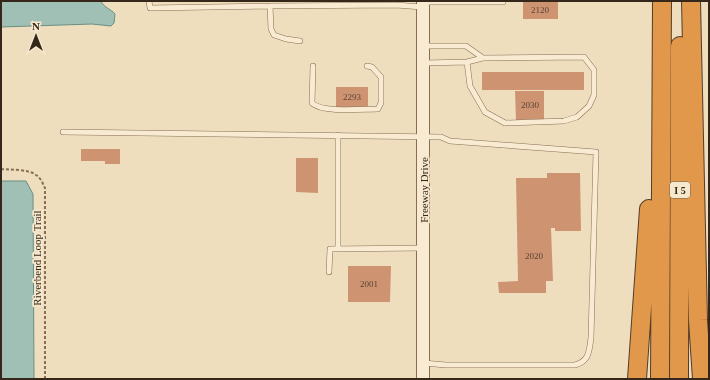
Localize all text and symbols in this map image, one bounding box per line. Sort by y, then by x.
house number: 2120 [531,5,550,15]
north arrow [16,16,56,56]
text: N [32,20,40,32]
house number: 2293 [343,92,362,102]
house number: 2030 [521,100,540,110]
street label: Freeway Drive [418,157,430,223]
road number: I 5 [670,182,690,198]
street label: Riverbend Loop Trail [31,210,43,306]
house number: 2020 [525,251,544,261]
house number: 2001 [360,279,378,289]

